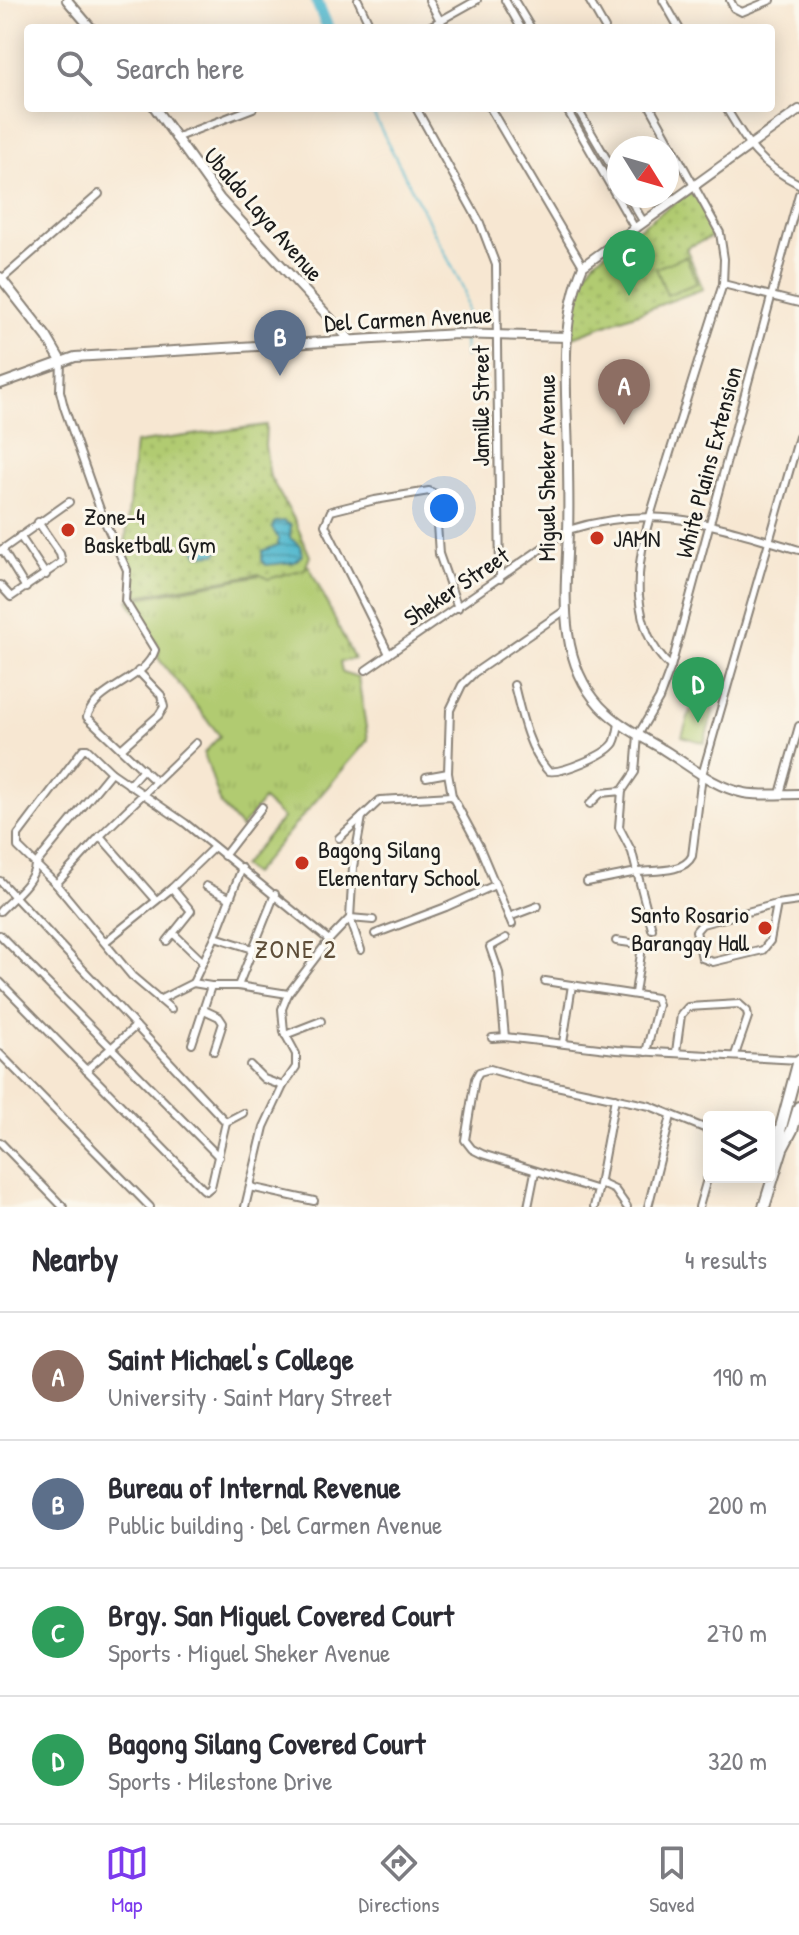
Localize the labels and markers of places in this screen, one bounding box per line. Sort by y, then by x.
pin: C [603,230,655,296]
pin: B [254,310,306,376]
pin: A [598,359,650,425]
place label: Zone-4 Basketball Gym [84,500,216,560]
marker: Zone-4 Basketball Gym [59,521,77,539]
place label: JAMN [613,522,661,554]
marker: JAMN [588,529,606,547]
pin: D [672,657,724,723]
place label: Bagong Silang Elementary School [318,833,481,893]
marker: Bagong Silang Elementary School [293,854,311,872]
place label: Santo Rosario Barangay Hall [631,898,750,958]
marker: Santo Rosario Barangay Hall [756,919,774,937]

